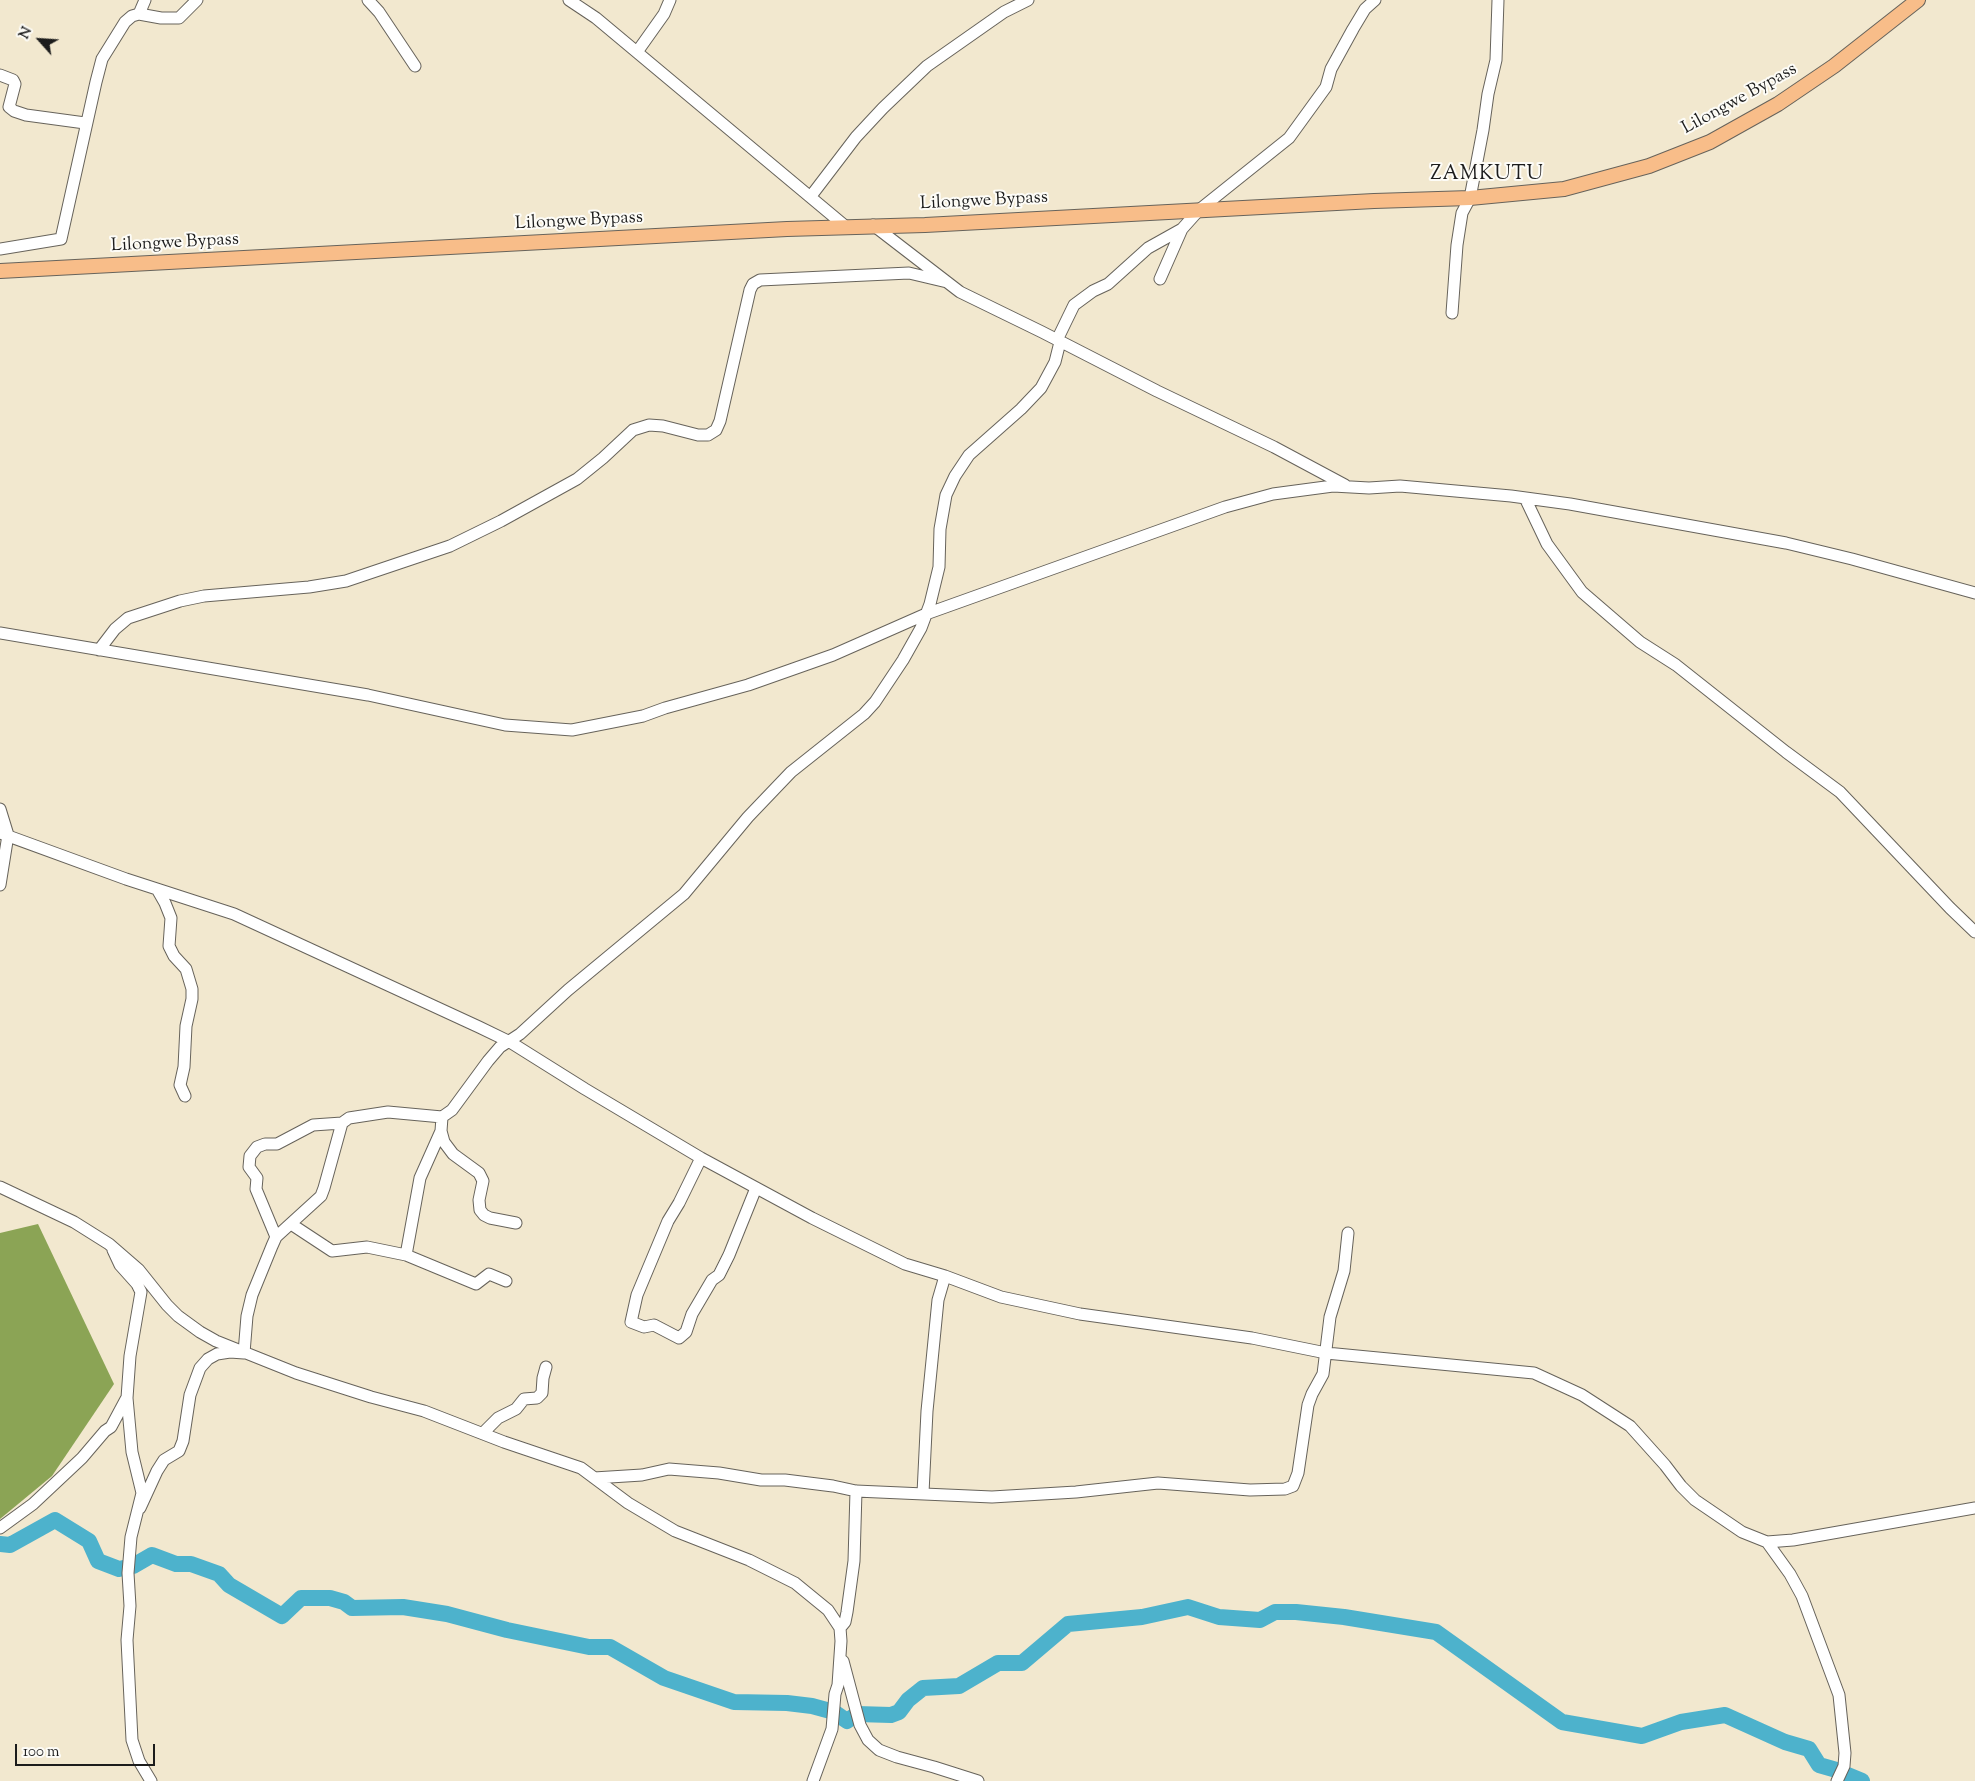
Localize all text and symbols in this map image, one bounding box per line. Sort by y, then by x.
north arrow [15,15,65,65]
text: N [15,24,38,43]
street label: Lilongwe Bypass [1679,60,1801,140]
district label: ZAMKUTU [1429,164,1545,188]
street label: Lilongwe Bypass [920,188,1048,216]
street label: Lilongwe Bypass [515,208,643,236]
street label: Lilongwe Bypass [111,230,239,258]
scale bar [18,1734,158,1766]
text: 100 m [23,1742,59,1763]

